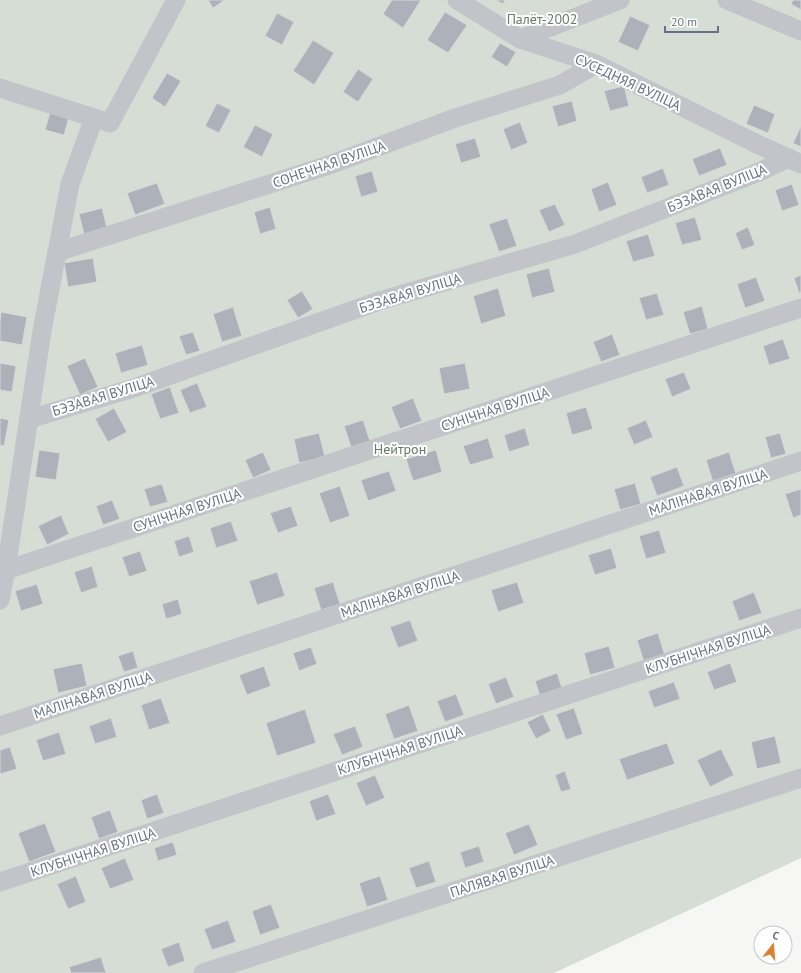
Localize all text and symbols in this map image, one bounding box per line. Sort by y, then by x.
scale bar [665,8,718,34]
park label: Палёт-2002 [507,10,577,28]
text: 20 m [671,14,697,29]
street label: СУСЕДНЯЯ ВУЛІЦА [572,50,685,115]
street label: СОНЕЧНАЯ ВУЛІЦА [270,136,388,192]
street label: БЭЗАВАЯ ВУЛІЦА [665,160,770,216]
street label: БЭЗАВАЯ ВУЛІЦА [357,269,464,317]
street label: БЭЗАВАЯ ВУЛІЦА [50,372,157,420]
street label: СУНІЧНАЯ ВУЛІЦА [439,383,552,435]
park label: Нейтрон [374,440,426,458]
street label: МАЛІНАВАЯ ВУЛІЦА [646,464,770,520]
street label: СУНІЧНАЯ ВУЛІЦА [131,484,244,536]
street label: МАЛІНАВАЯ ВУЛІЦА [338,566,462,622]
street label: КЛУБНІЧНАЯ ВУЛІЦА [643,620,774,678]
street label: МАЛІНАВАЯ ВУЛІЦА [31,667,155,723]
street label: КЛУБНІЧНАЯ ВУЛІЦА [335,721,466,779]
street label: КЛУБНІЧНАЯ ВУЛІЦА [28,823,159,881]
street label: ПАЛЯВАЯ ВУЛІЦА [448,850,557,901]
north arrow [753,925,793,965]
text: С [771,928,781,943]

